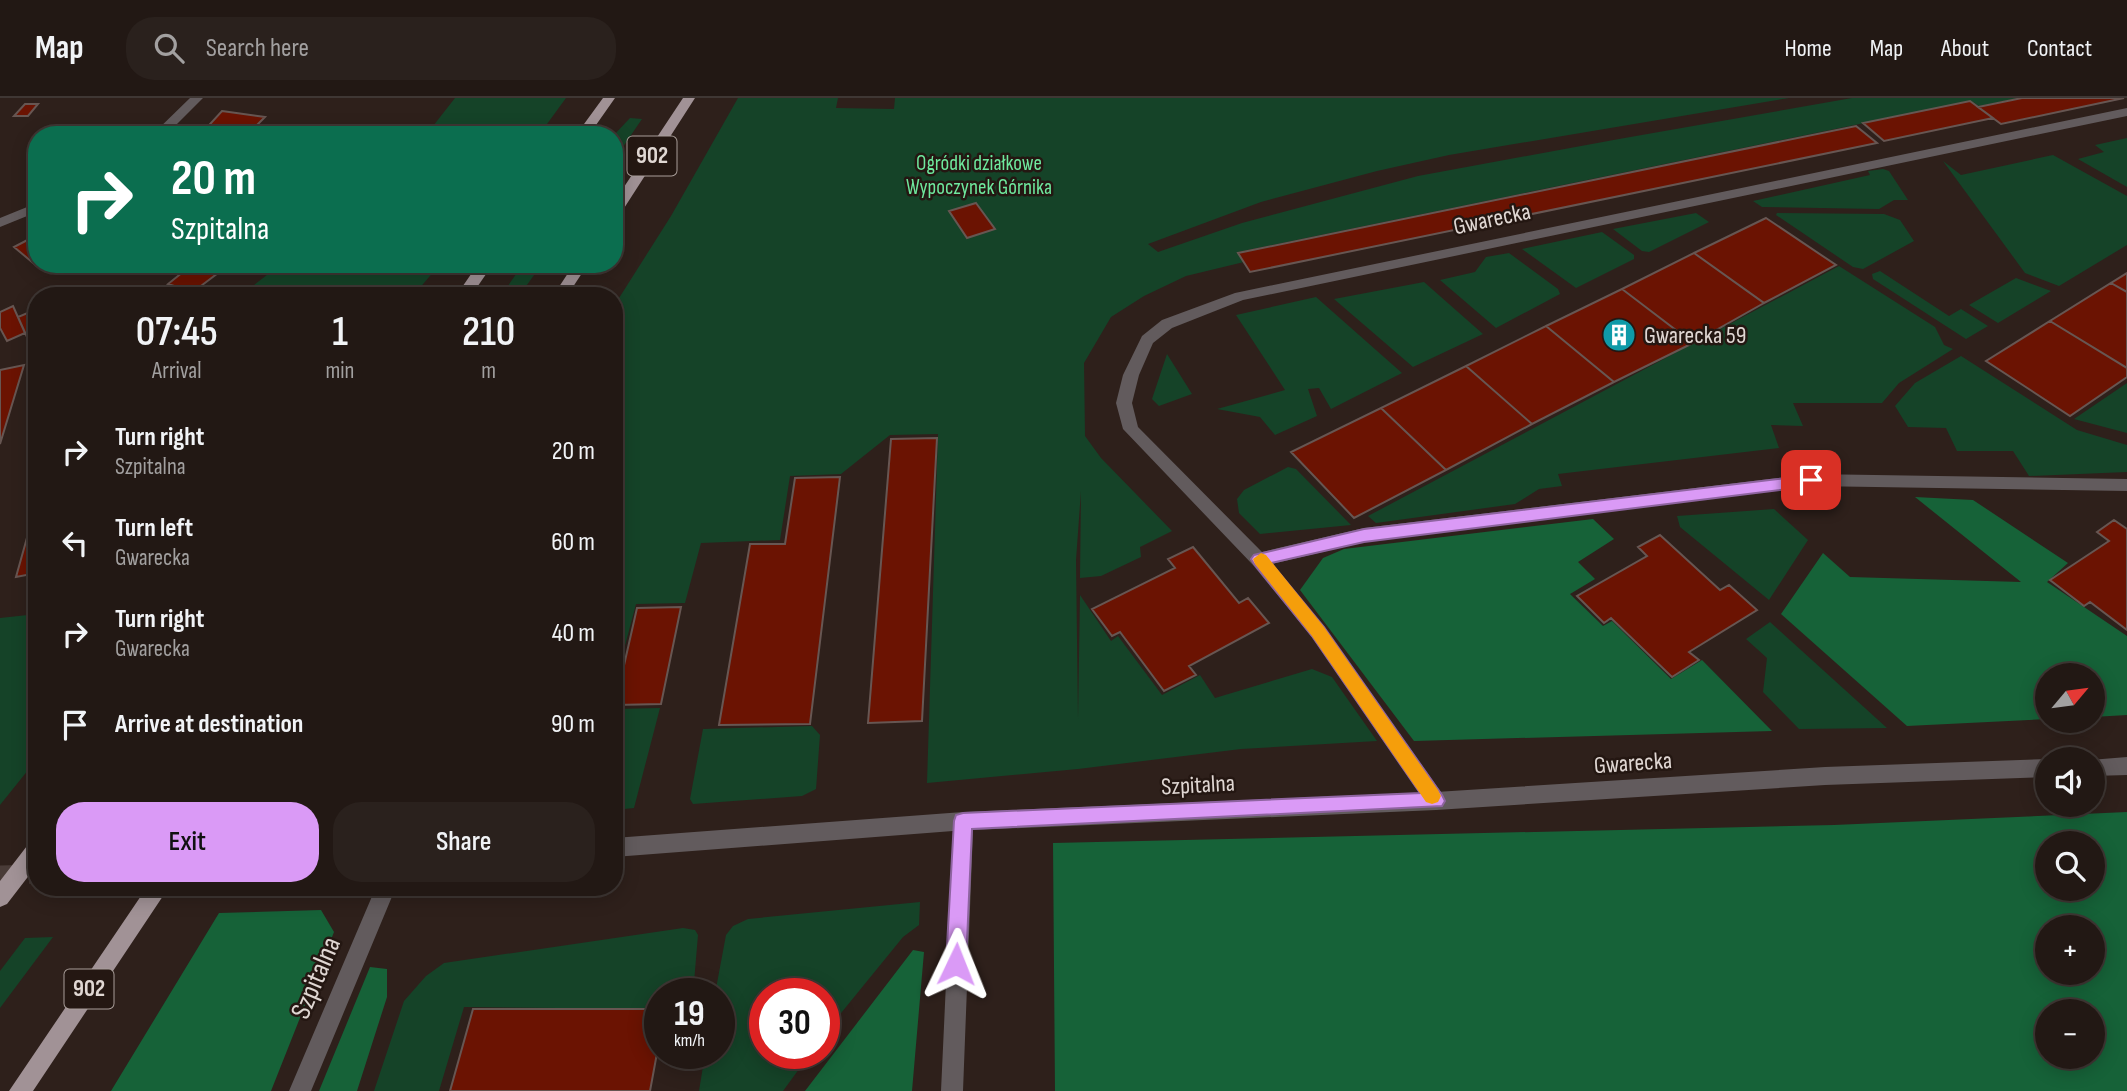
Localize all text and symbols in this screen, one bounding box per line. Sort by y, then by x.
search box [126,17,616,80]
text: Map [35,28,84,68]
icon: search [150,29,188,67]
text: Search here [206,33,309,64]
text: Home [1784,34,1832,63]
text: Map [1870,34,1903,63]
text: About [1941,34,1989,63]
text: Contact [2027,34,2092,63]
road number: 902 [628,137,676,176]
text: 20 m [171,150,256,209]
park label: Ogródki działkowe Wypoczynek Górnika [906,151,1052,200]
icon: right [56,154,147,245]
street label: Gwarecka [1451,197,1533,241]
text: Szpitalna [171,210,269,249]
text: 07:45 [136,307,218,358]
text: 1 [332,307,348,358]
text: 210 [462,307,515,358]
building icon: Gwarecka 59 [1600,316,1638,354]
place label: Gwarecka 59 [1644,321,1746,350]
text: Arrival [152,357,202,385]
text: min [326,357,354,385]
text: m [481,357,496,385]
text: Turn right [115,422,204,453]
icon: right [56,433,94,471]
text: 20 m [552,436,595,467]
pin [1781,450,1841,510]
text: Szpitalna [115,453,186,481]
icon: arrive [1792,461,1830,499]
text: Turn left [115,513,193,544]
icon: left [56,524,94,562]
text: 60 m [551,527,595,558]
text: Gwarecka [115,544,190,572]
text: Turn right [115,604,204,635]
icon: right [56,615,94,653]
text: 40 m [552,618,595,649]
text: Gwarecka [115,635,190,663]
north arrow [2035,663,2105,733]
map controls [2035,663,2105,1069]
icon: arrive [56,706,94,744]
text: Arrive at destination [115,709,303,740]
text: 90 m [551,709,595,740]
street label: Gwarecka [1593,746,1673,780]
button: sound [2035,747,2105,817]
street label: Szpitalna [1160,769,1236,801]
button: Exit [56,802,319,882]
button: Share [333,802,595,882]
button: search [2035,831,2105,901]
button: + [2035,915,2105,985]
position arrow [919,927,993,1001]
street label: Szpitalna [284,932,348,1024]
road number: 902 [64,970,114,1009]
speed limit sign: 30 [749,978,840,1069]
text: 19 [674,993,705,1036]
button: − [2035,999,2105,1069]
text: km/h [674,1030,705,1051]

